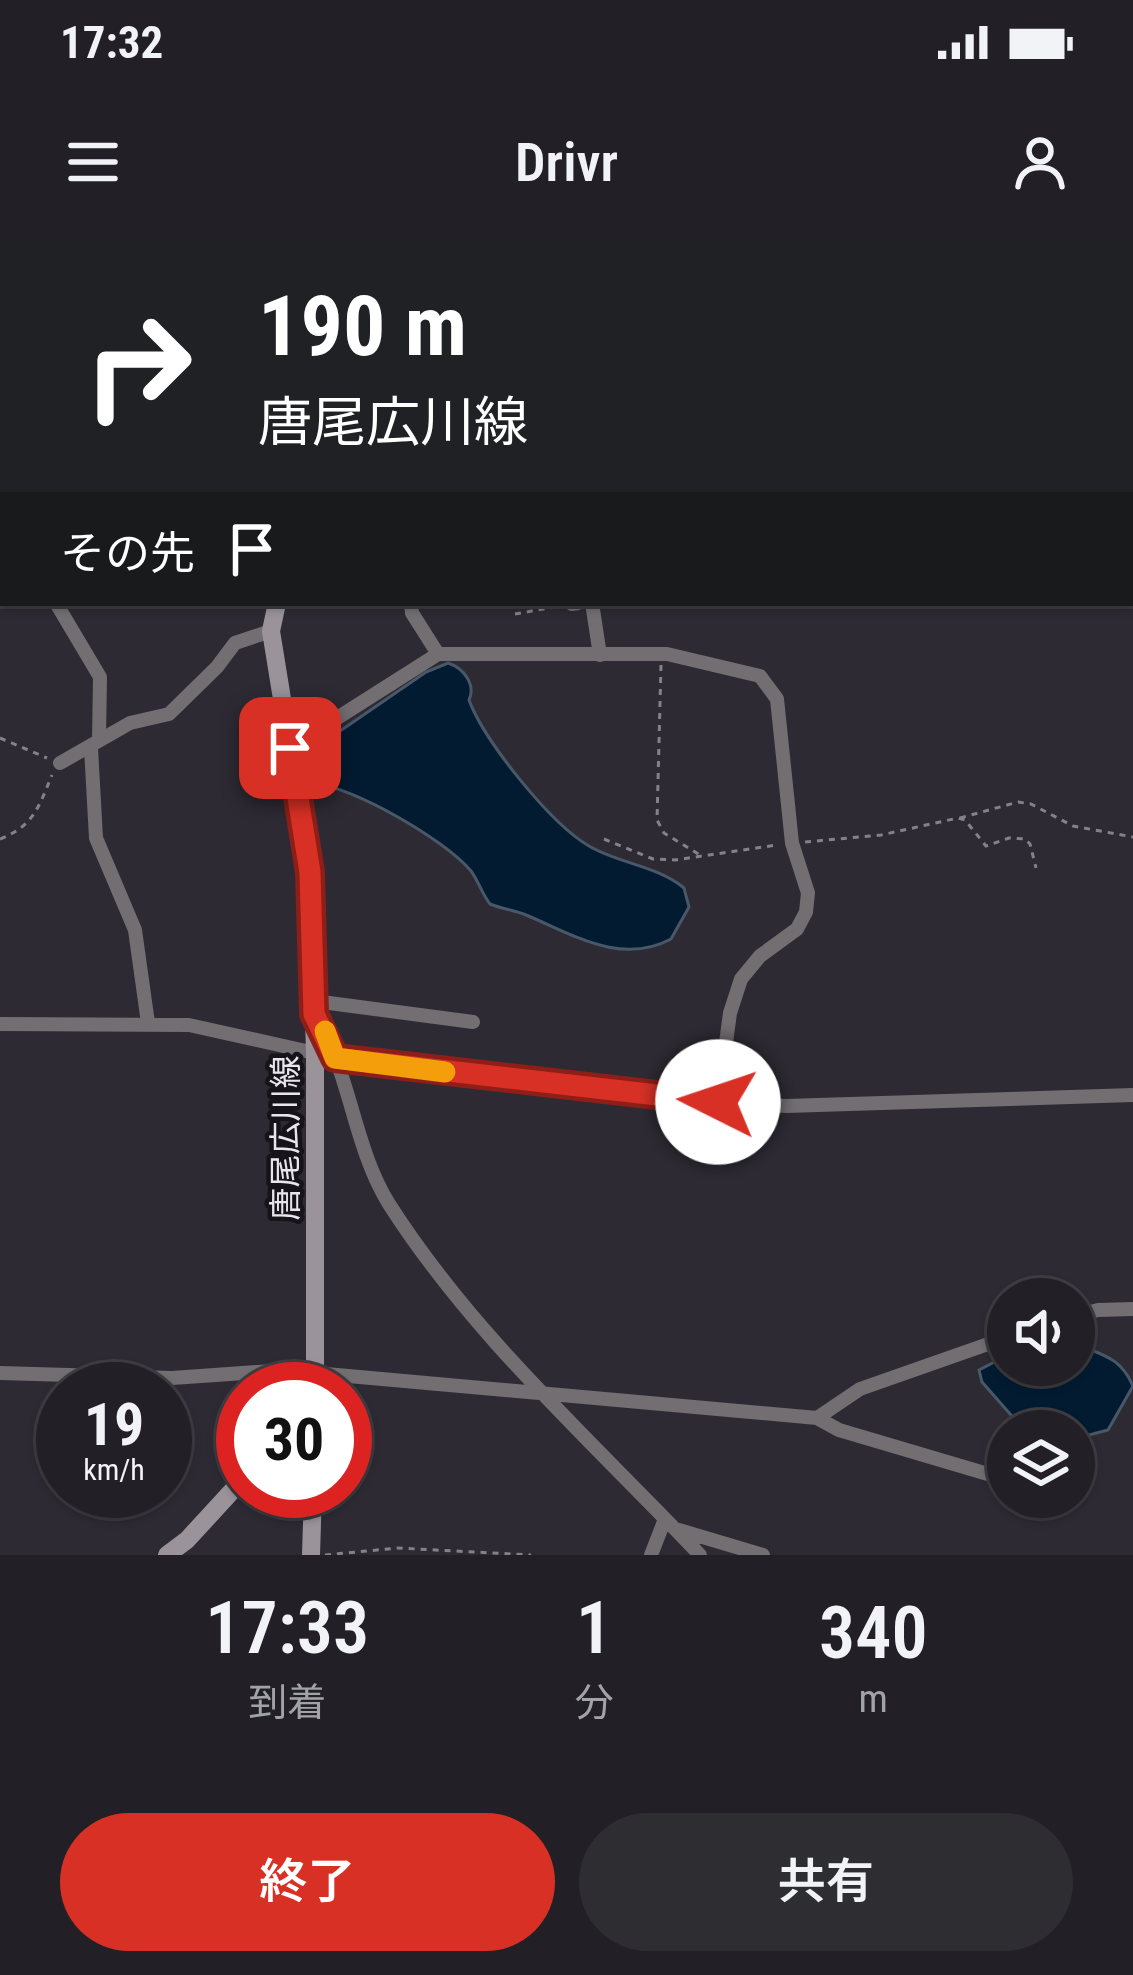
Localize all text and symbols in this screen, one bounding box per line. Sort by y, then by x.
text: 17:32 [60,16,163,69]
icon: menu [60,129,126,195]
icon: person [1007,129,1073,195]
text: Drivr [515,131,618,194]
text: 190 m [258,277,467,376]
icon: right [60,288,216,444]
text: 唐尾広川線 [258,391,528,454]
icon: arrive [219,516,285,582]
text: その先 [60,527,195,580]
pin [239,697,341,799]
icon: arrive [257,715,323,781]
position arrow [655,1039,781,1165]
street label: 唐尾広川線 [266,1056,305,1221]
map controls [987,1278,1095,1518]
button: sound [987,1278,1095,1386]
speed limit sign: 30 [216,1362,372,1518]
text: 19 [84,1389,144,1460]
button: layers [987,1410,1095,1518]
text: km/h [83,1452,145,1487]
text: 17:33 [205,1586,369,1671]
text: 1 [576,1586,612,1671]
text: 340 [819,1591,928,1676]
text: m [859,1676,888,1722]
text: 到着 [248,1680,326,1726]
text: 分 [575,1680,614,1726]
button: 終了 [60,1813,555,1951]
button: 共有 [579,1813,1073,1951]

